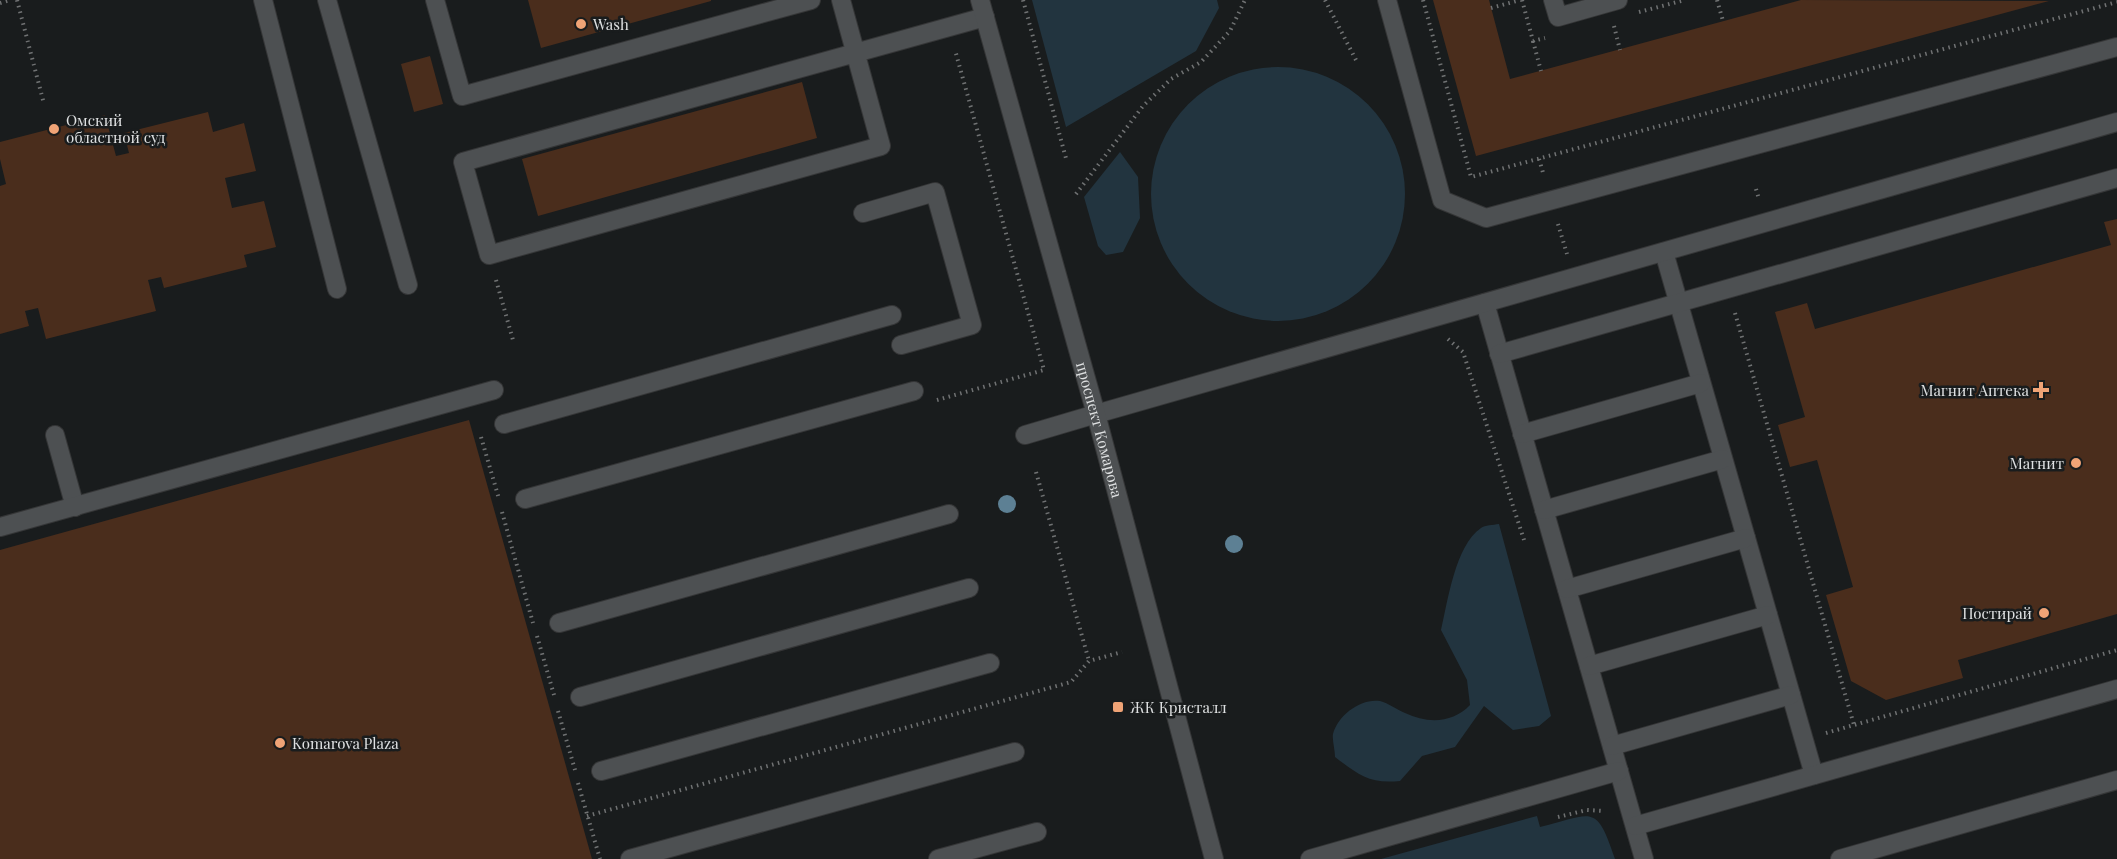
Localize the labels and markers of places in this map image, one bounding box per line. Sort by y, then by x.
place label: Wash [592,14,629,34]
marker: Wash [574,17,588,31]
place label: Омский областной суд [66,110,165,147]
marker: Омский областной суд [47,122,61,136]
place label: Магнит Аптека [1920,380,2030,400]
marker: Магнит Аптека [2034,383,2048,397]
place label: Магнит [2010,453,2064,473]
marker: Магнит [2069,456,2083,470]
place label: Постирай [1962,603,2032,623]
marker: Постирай [2037,606,2051,620]
place label: ЖК Кристалл [1130,697,1227,717]
marker: ЖК Кристалл [1111,700,1125,714]
place label: Komarova Plaza [292,733,399,753]
marker: Komarova Plaza [273,736,287,750]

